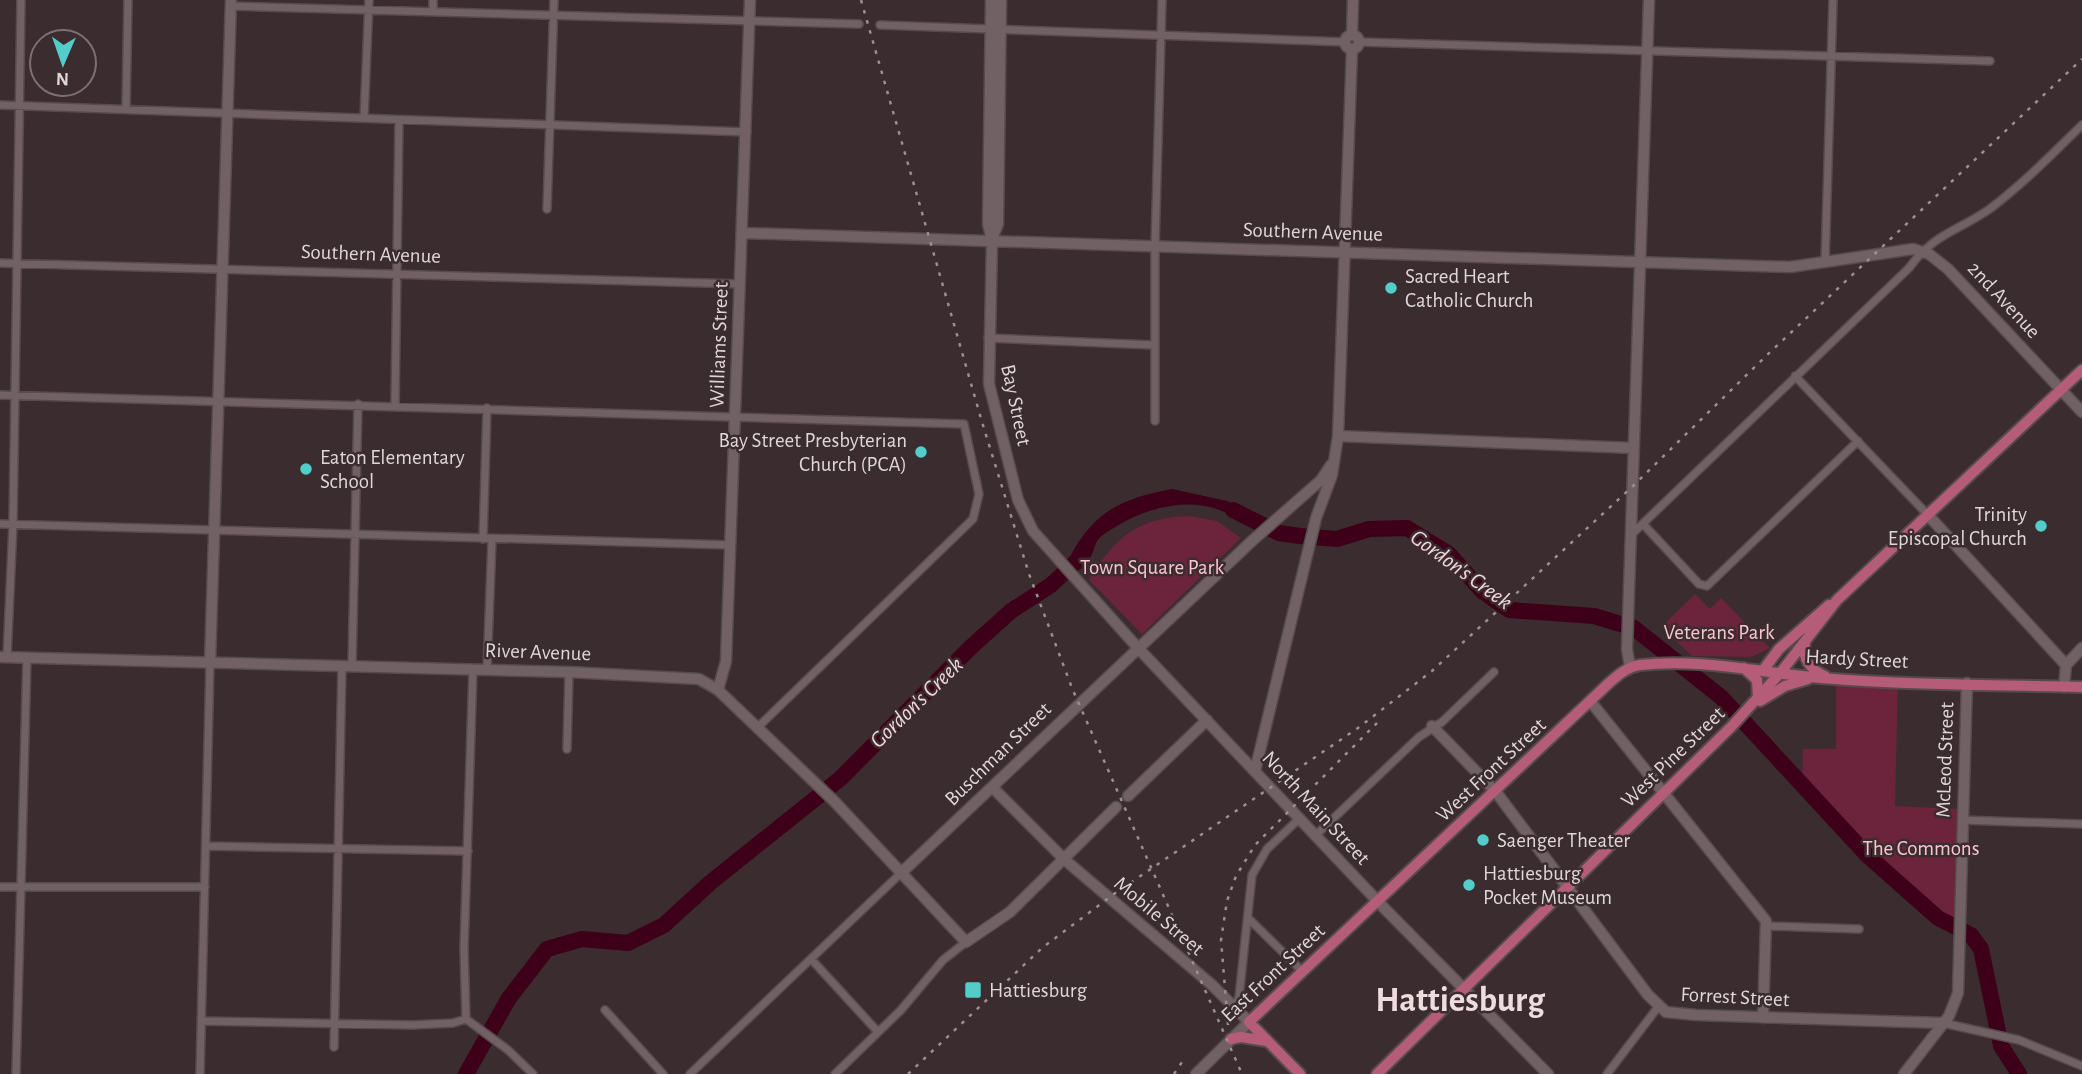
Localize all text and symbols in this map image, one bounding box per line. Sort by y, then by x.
north arrow [28,28,98,98]
text: N [56,69,69,88]
street label: Southern Avenue [1243,219,1383,245]
street label: Southern Avenue [301,241,441,267]
street label: 2nd Avenue [1964,258,2044,342]
place label: Sacred Heart Catholic Church [1405,266,1533,311]
marker: Sacred Heart Catholic Church [1383,280,1399,296]
street label: Williams Street [706,281,732,408]
street label: Bay Street [997,362,1035,448]
place label: Bay Street Presbyterian Church (PCA) [718,430,907,475]
marker: Bay Street Presbyterian Church (PCA) [913,444,929,460]
place label: Eaton Elementary School [320,447,465,492]
marker: Eaton Elementary School [298,461,314,477]
place label: Trinity Episcopal Church [1888,504,2027,549]
marker: Trinity Episcopal Church [2033,518,2049,534]
water label: Gordon's Creek [1406,526,1516,615]
park label: Town Square Park [1080,557,1224,578]
park label: Veterans Park [1663,622,1775,643]
street label: River Avenue [484,640,592,664]
street label: Hardy Street [1805,646,1909,672]
water label: Gordon's Creek [866,653,968,753]
street label: Buschman Street [941,698,1055,810]
street label: McLeod Street [1932,701,1958,818]
street label: West Pine Street [1617,702,1729,811]
street label: West Front Street [1432,714,1550,826]
street label: North Main Street [1258,747,1374,869]
place label: Saenger Theater [1497,830,1630,851]
marker: Saenger Theater [1475,832,1491,848]
park label: The Commons [1863,838,1979,859]
place label: Hattiesburg Pocket Museum [1483,863,1612,908]
street label: Mobile Street [1110,873,1208,960]
marker: Hattiesburg Pocket Museum [1461,877,1477,893]
street label: East Front Street [1217,920,1329,1026]
marker: Hattiesburg [963,980,983,1000]
place label: Hattiesburg [989,980,1088,1001]
district label: Hattiesburg [1375,983,1545,1018]
street label: Forrest Street [1680,984,1790,1010]

